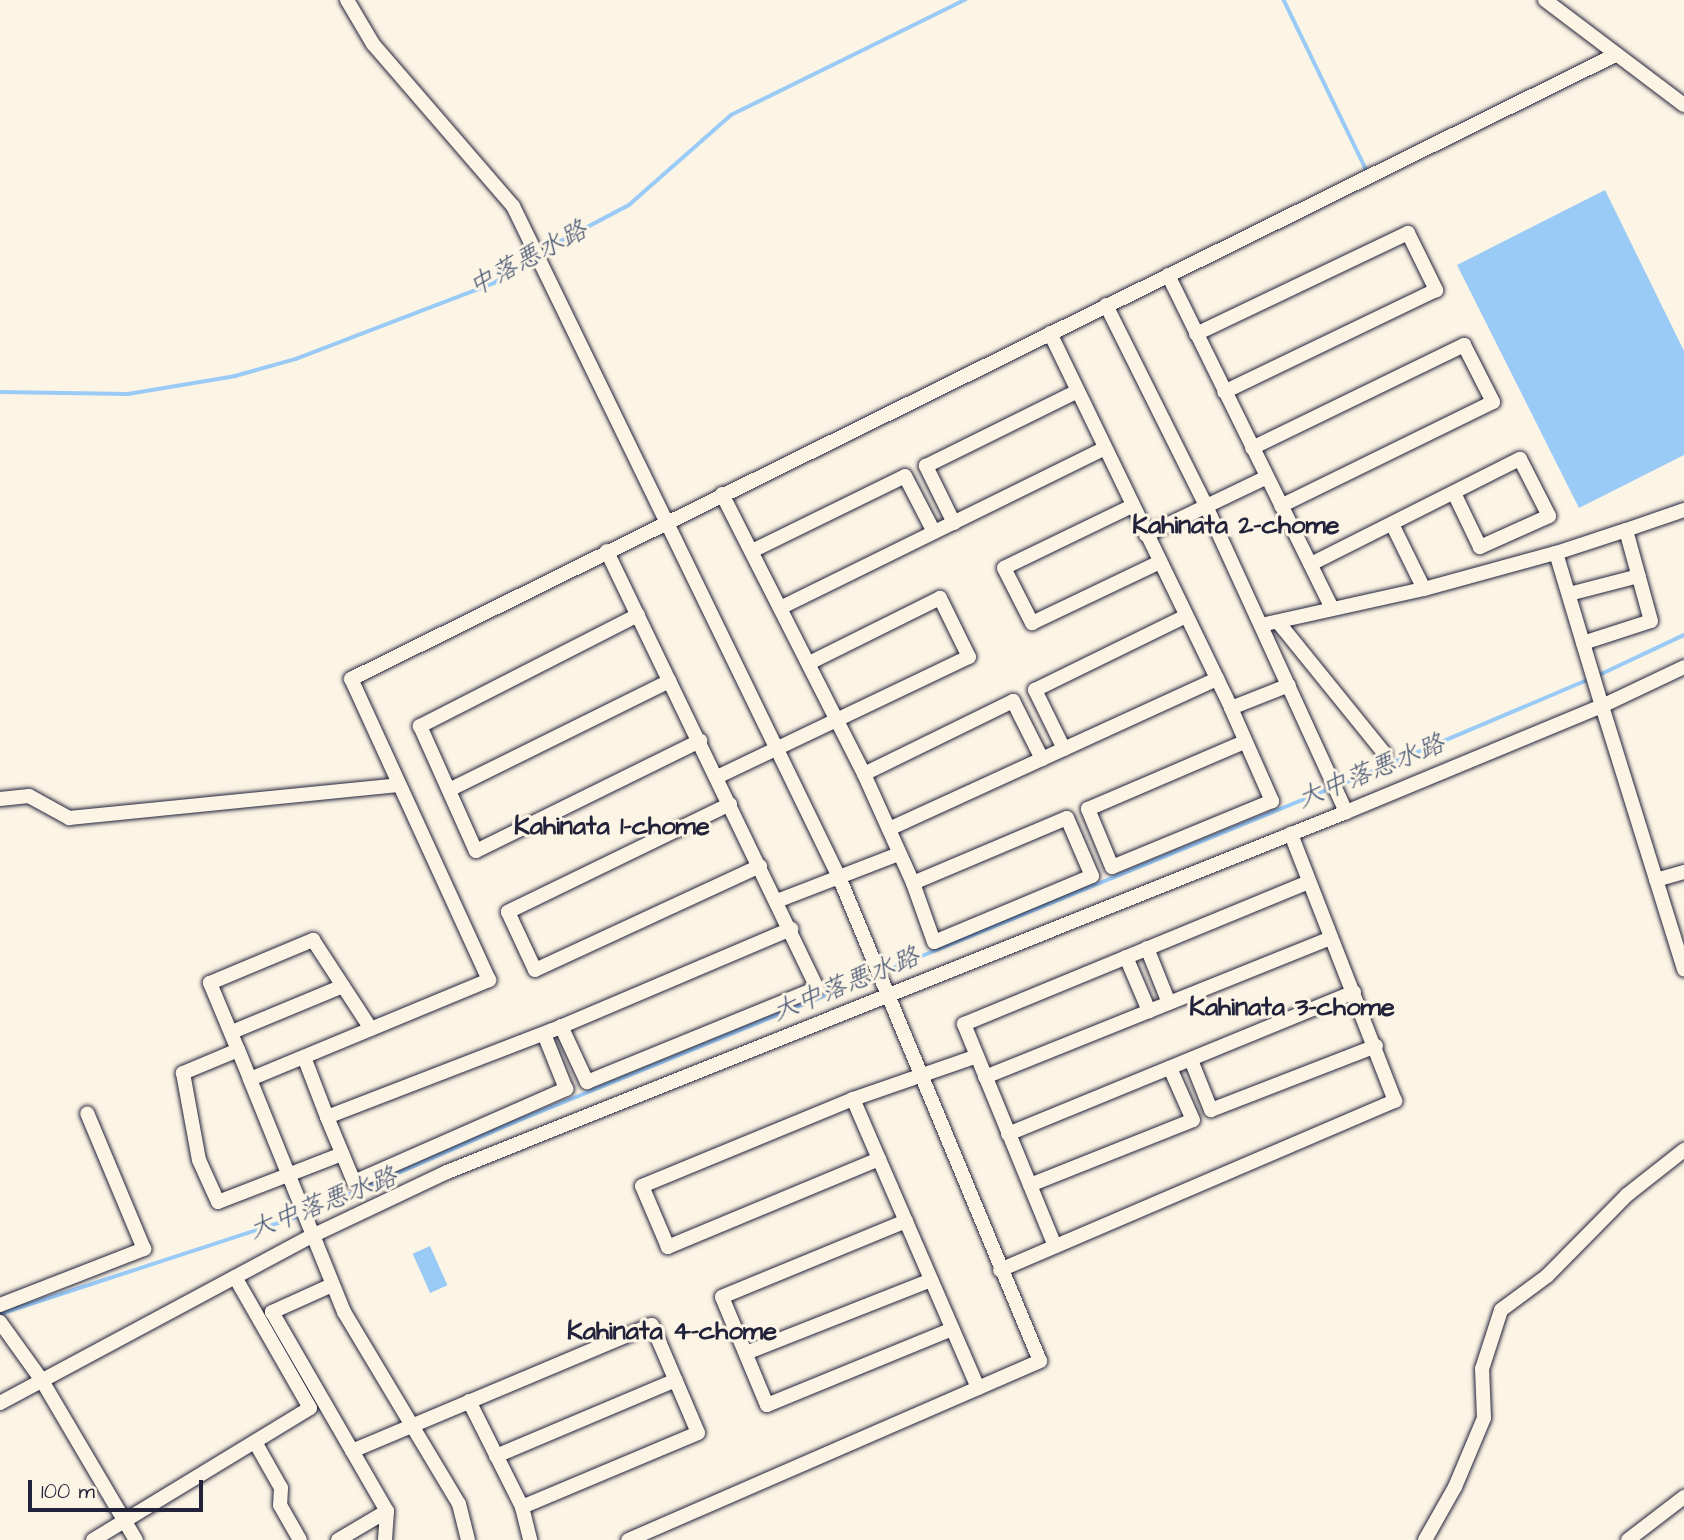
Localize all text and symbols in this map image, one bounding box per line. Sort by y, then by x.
water label: 中落悪水路 [463,215,593,303]
district label: Kahinata 2-chome [1132,510,1340,542]
water label: 大中落悪水路 [1293,728,1449,816]
district label: Kahinata 1-chome [514,811,710,843]
water label: 大中落悪水路 [768,941,924,1029]
district label: Kahinata 3-chome [1189,992,1395,1024]
water label: 大中落悪水路 [245,1161,401,1247]
district label: Kahinata 4-chome [567,1316,777,1348]
scale bar [32,1466,206,1510]
text: 100 m [41,1477,95,1506]

